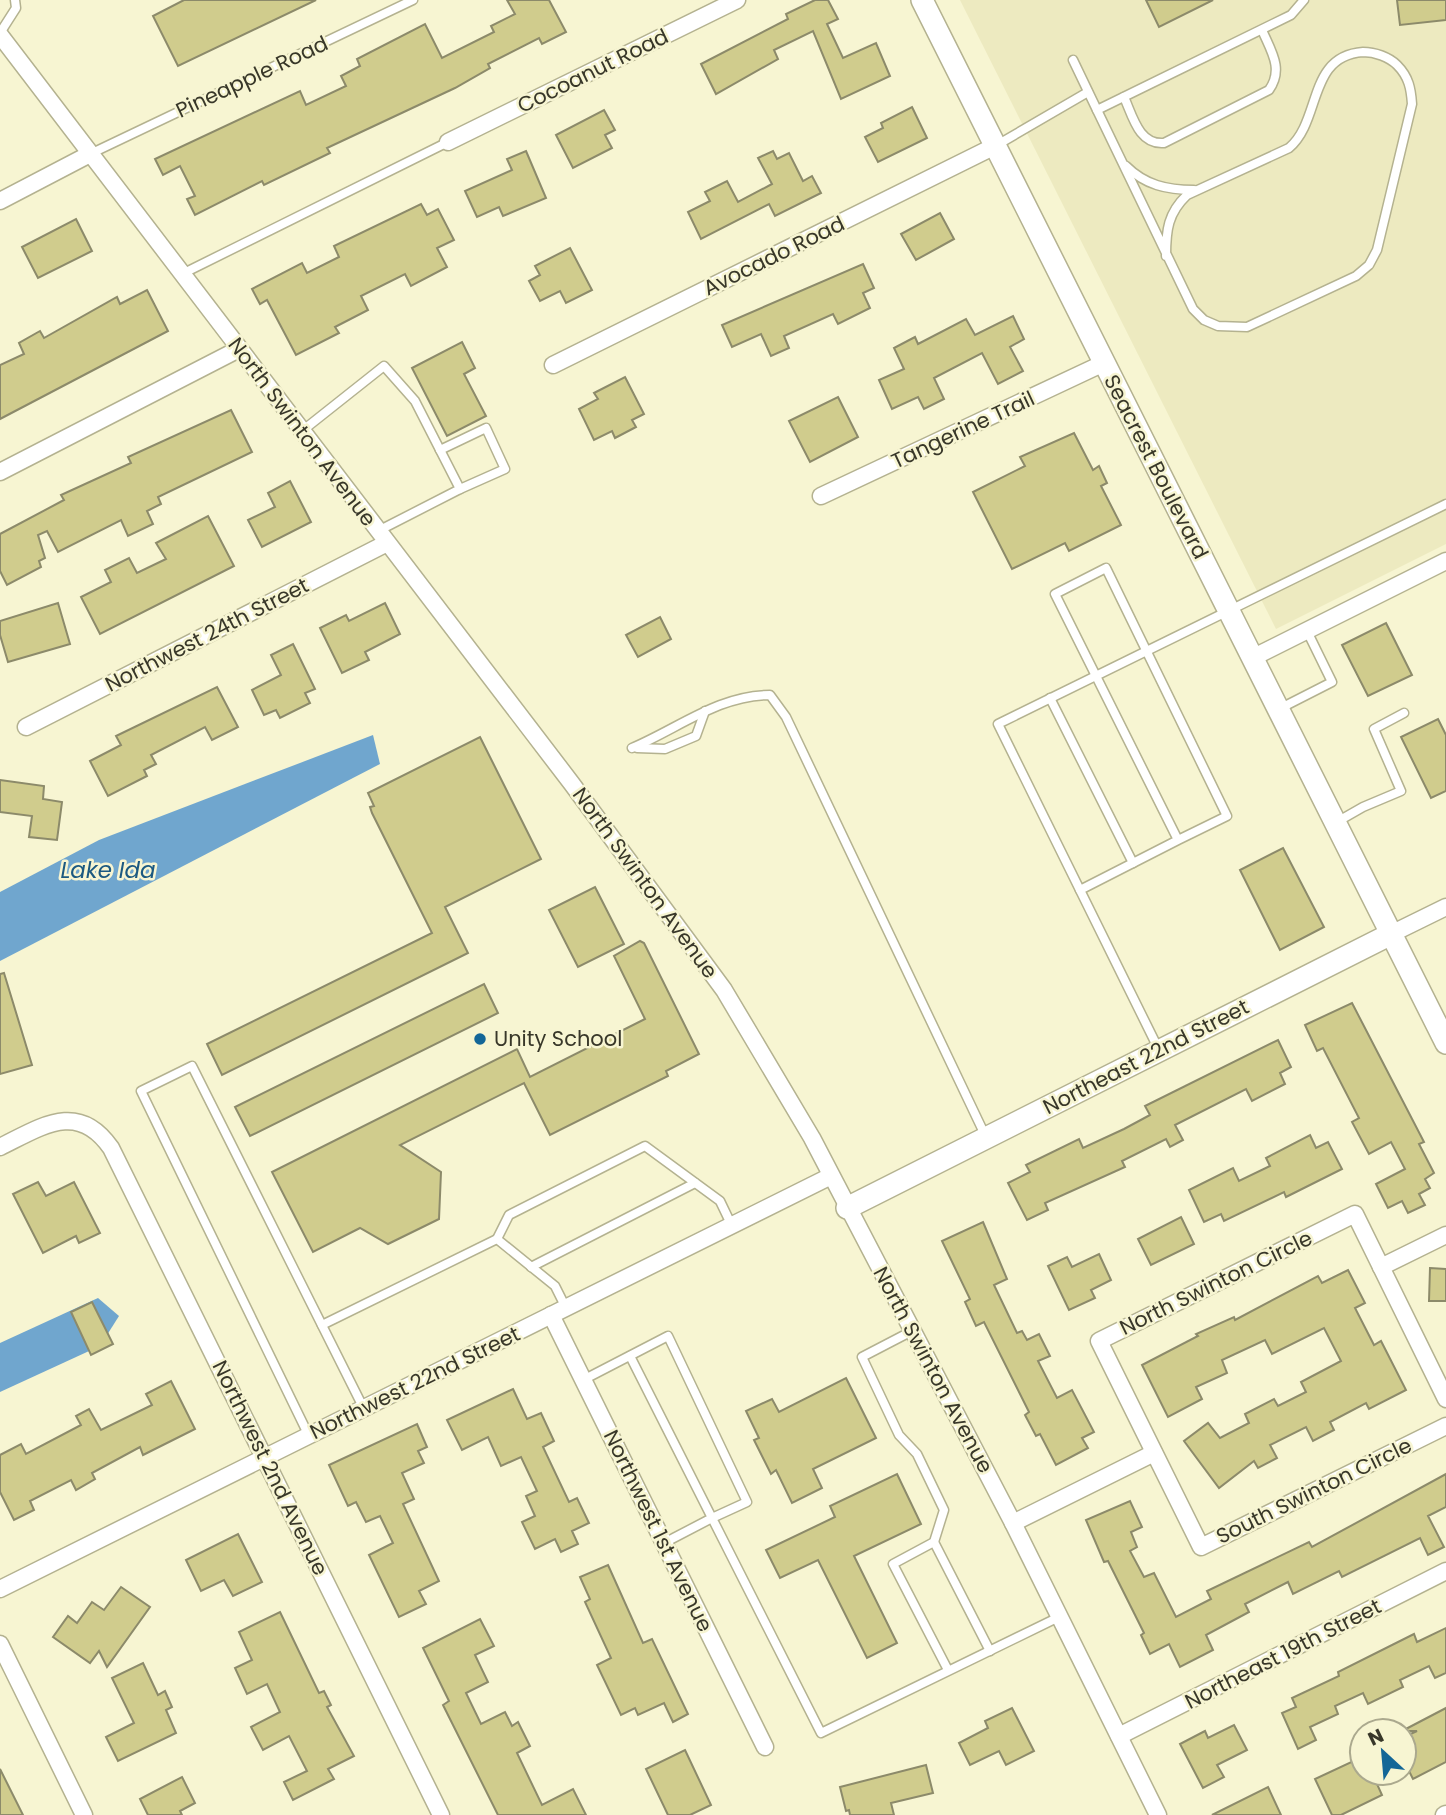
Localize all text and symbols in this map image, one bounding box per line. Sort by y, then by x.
street label: Cocoanut Road [512,21,673,120]
street label: Pineapple Road [171,29,333,125]
street label: Avocado Road [698,209,849,302]
street label: North Swinton Avenue [222,331,383,532]
street label: Seacrest Boulevard [1097,370,1216,564]
street label: Tangerine Trail [886,384,1039,475]
street label: Northwest 24th Street [100,571,314,699]
street label: North Swinton Avenue [566,781,725,984]
water label: Lake Ida [60,854,156,886]
street label: Northeast 22nd Street [1038,992,1254,1121]
place label: Unity School [494,1024,622,1053]
marker: Unity School [472,1031,488,1047]
street label: North Swinton Circle [1115,1223,1317,1342]
street label: North Swinton Avenue [867,1261,1000,1478]
street label: Northwest 22nd Street [305,1319,525,1446]
street label: Northwest 2nd Avenue [206,1355,335,1580]
street label: Northwest 1st Avenue [597,1425,720,1637]
street label: South Swinton Circle [1211,1431,1416,1551]
street label: Northeast 19th Street [1180,1591,1386,1716]
north arrow [1348,1717,1418,1787]
text: N [1363,1722,1388,1752]

